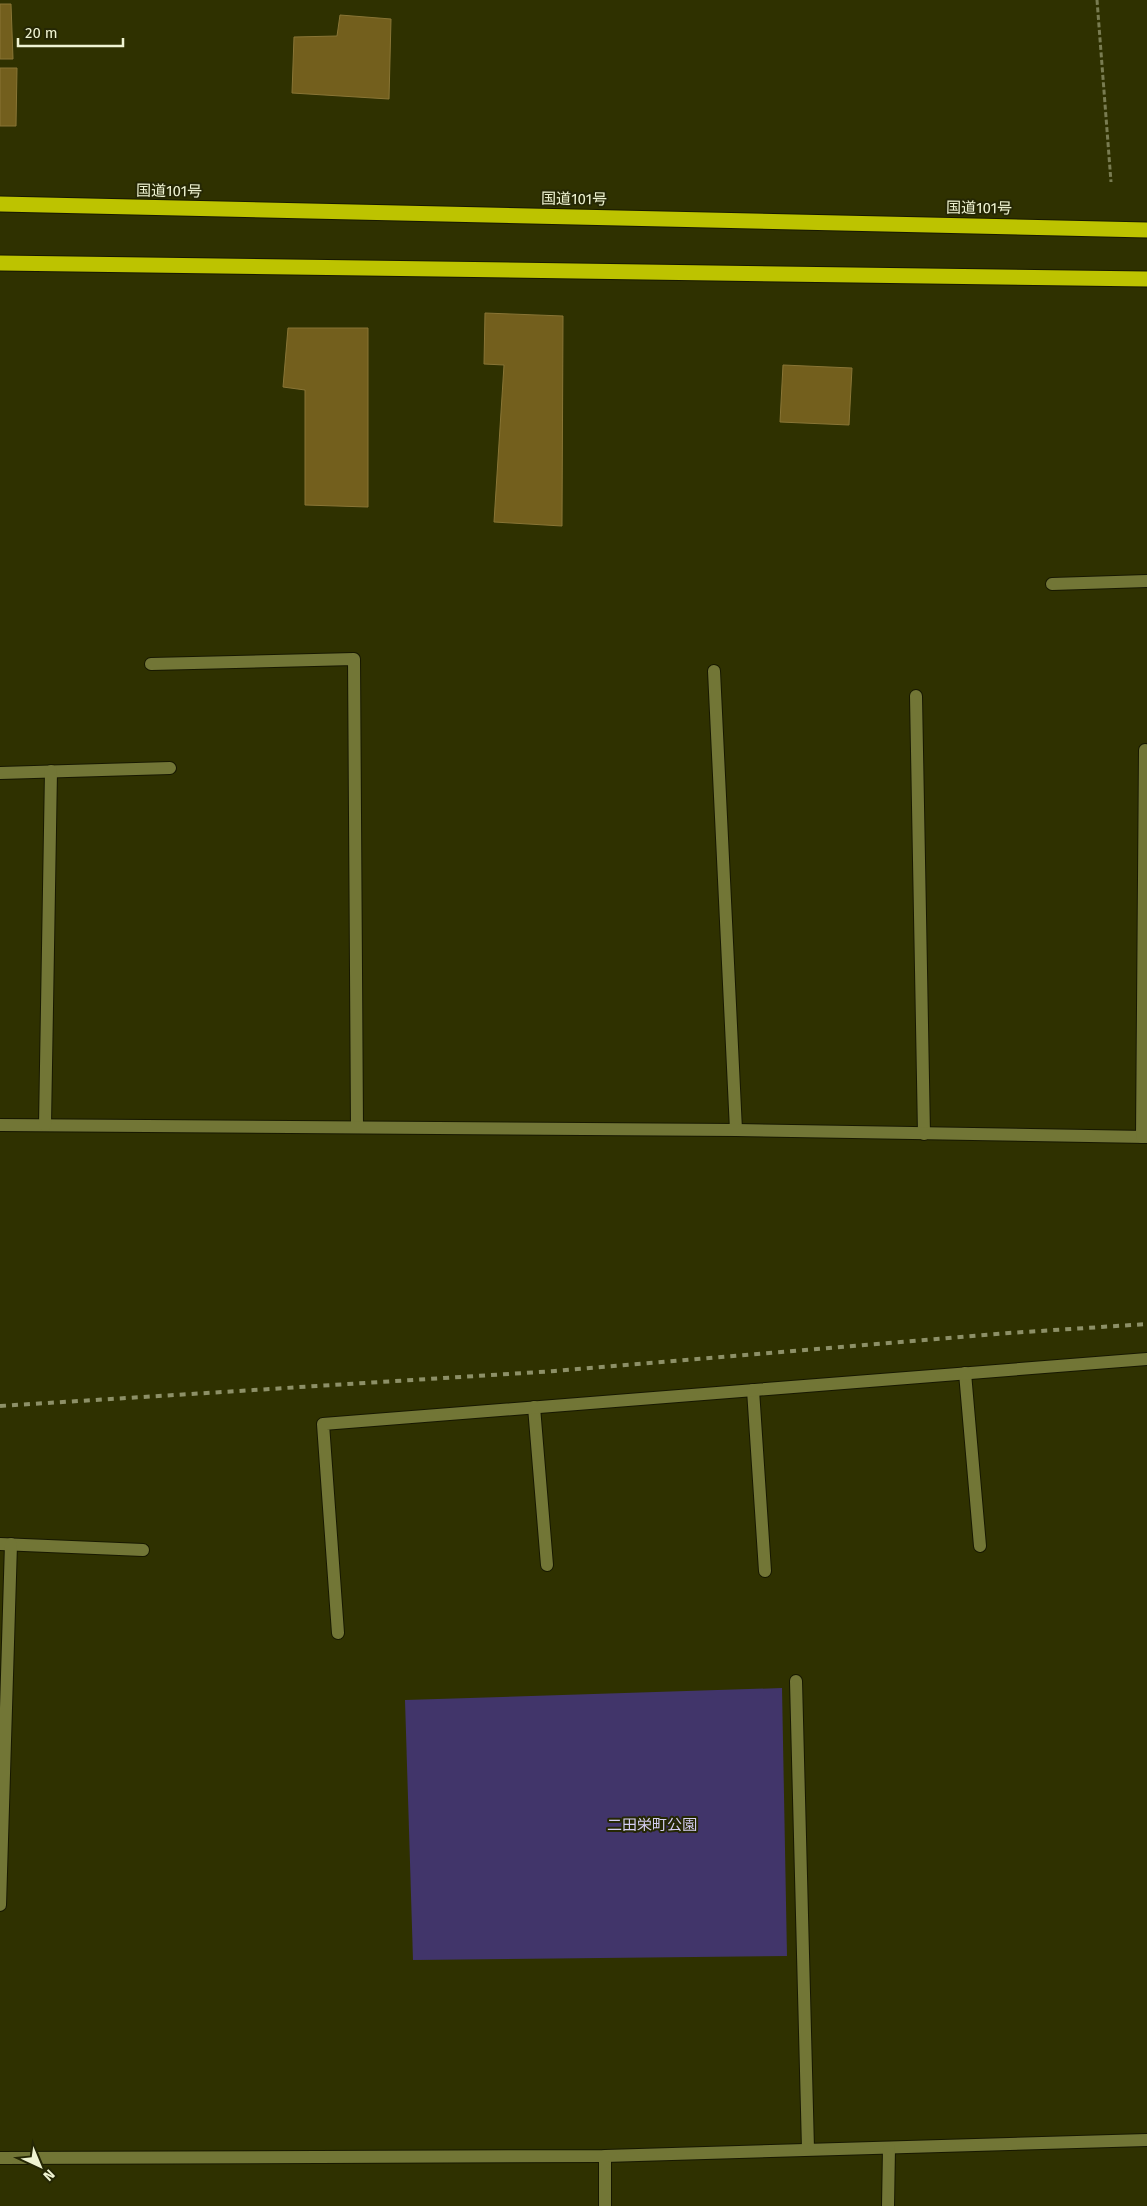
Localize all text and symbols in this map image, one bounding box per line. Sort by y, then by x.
scale bar [18,15,122,47]
text: 20 m [25,24,58,42]
street label: 国道101号 [136,181,202,201]
street label: 国道101号 [541,189,607,209]
street label: 国道101号 [946,198,1012,218]
park label: 二田栄町公園 [607,1816,697,1834]
north arrow [15,2141,65,2191]
text: N [39,2166,58,2184]

